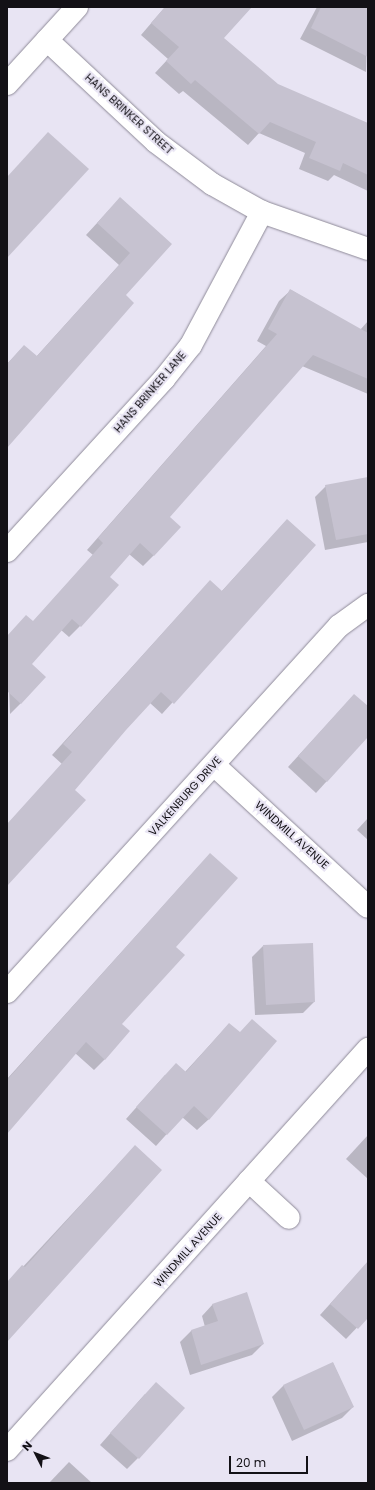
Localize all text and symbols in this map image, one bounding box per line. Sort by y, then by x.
street label: HANS BRINKER STREET [82,71,176,157]
street label: HANS BRINKER LANE [111,349,189,435]
street label: VALKENBURG DRIVE [146,754,224,838]
street label: WINDMILL AVENUE [252,798,332,872]
street label: WINDMILL AVENUE [151,1210,225,1290]
north arrow [16,1434,56,1474]
text: N [18,1438,36,1454]
scale bar [231,1448,310,1474]
text: 20 m [236,1454,266,1471]

